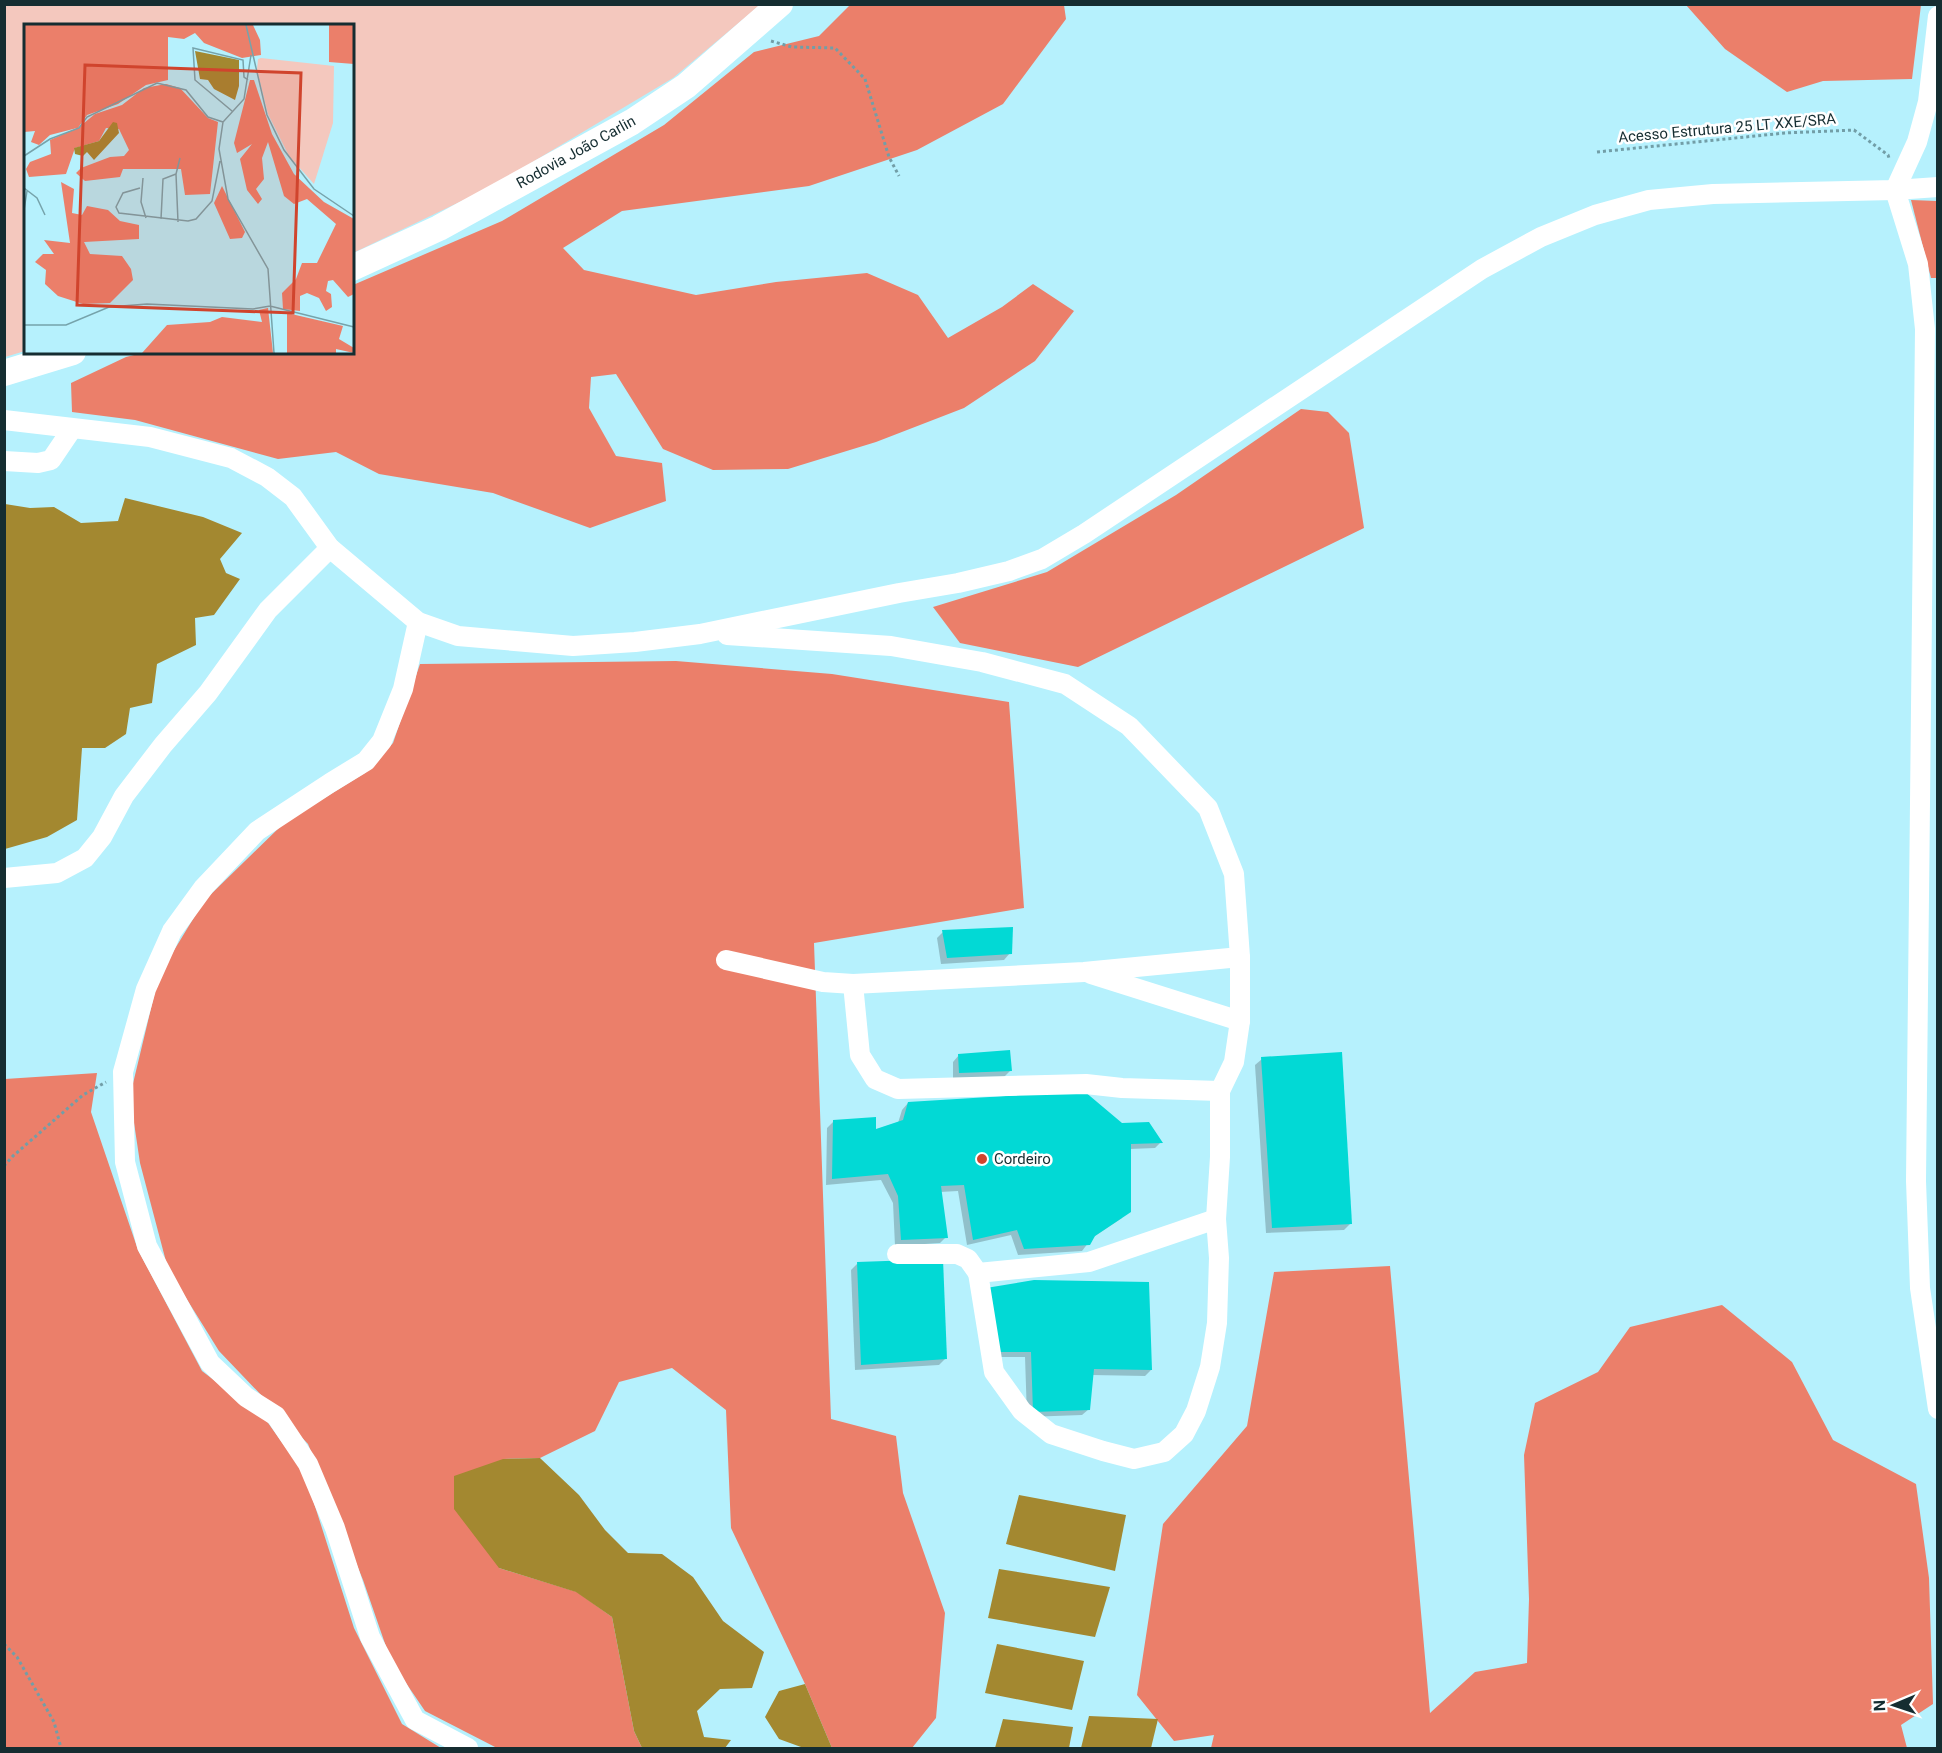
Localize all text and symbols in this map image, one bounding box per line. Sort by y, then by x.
inset map [24,24,354,354]
street label: Acesso Estrutura 25 LT XXE/SRA [1618,110,1837,146]
street label: Rodovia João Carlin [513,112,639,192]
place label: Cordeiro [994,1150,1051,1168]
marker: Cordeiro [975,1152,989,1166]
north arrow [1864,1675,1924,1735]
text: N [1870,1700,1889,1711]

